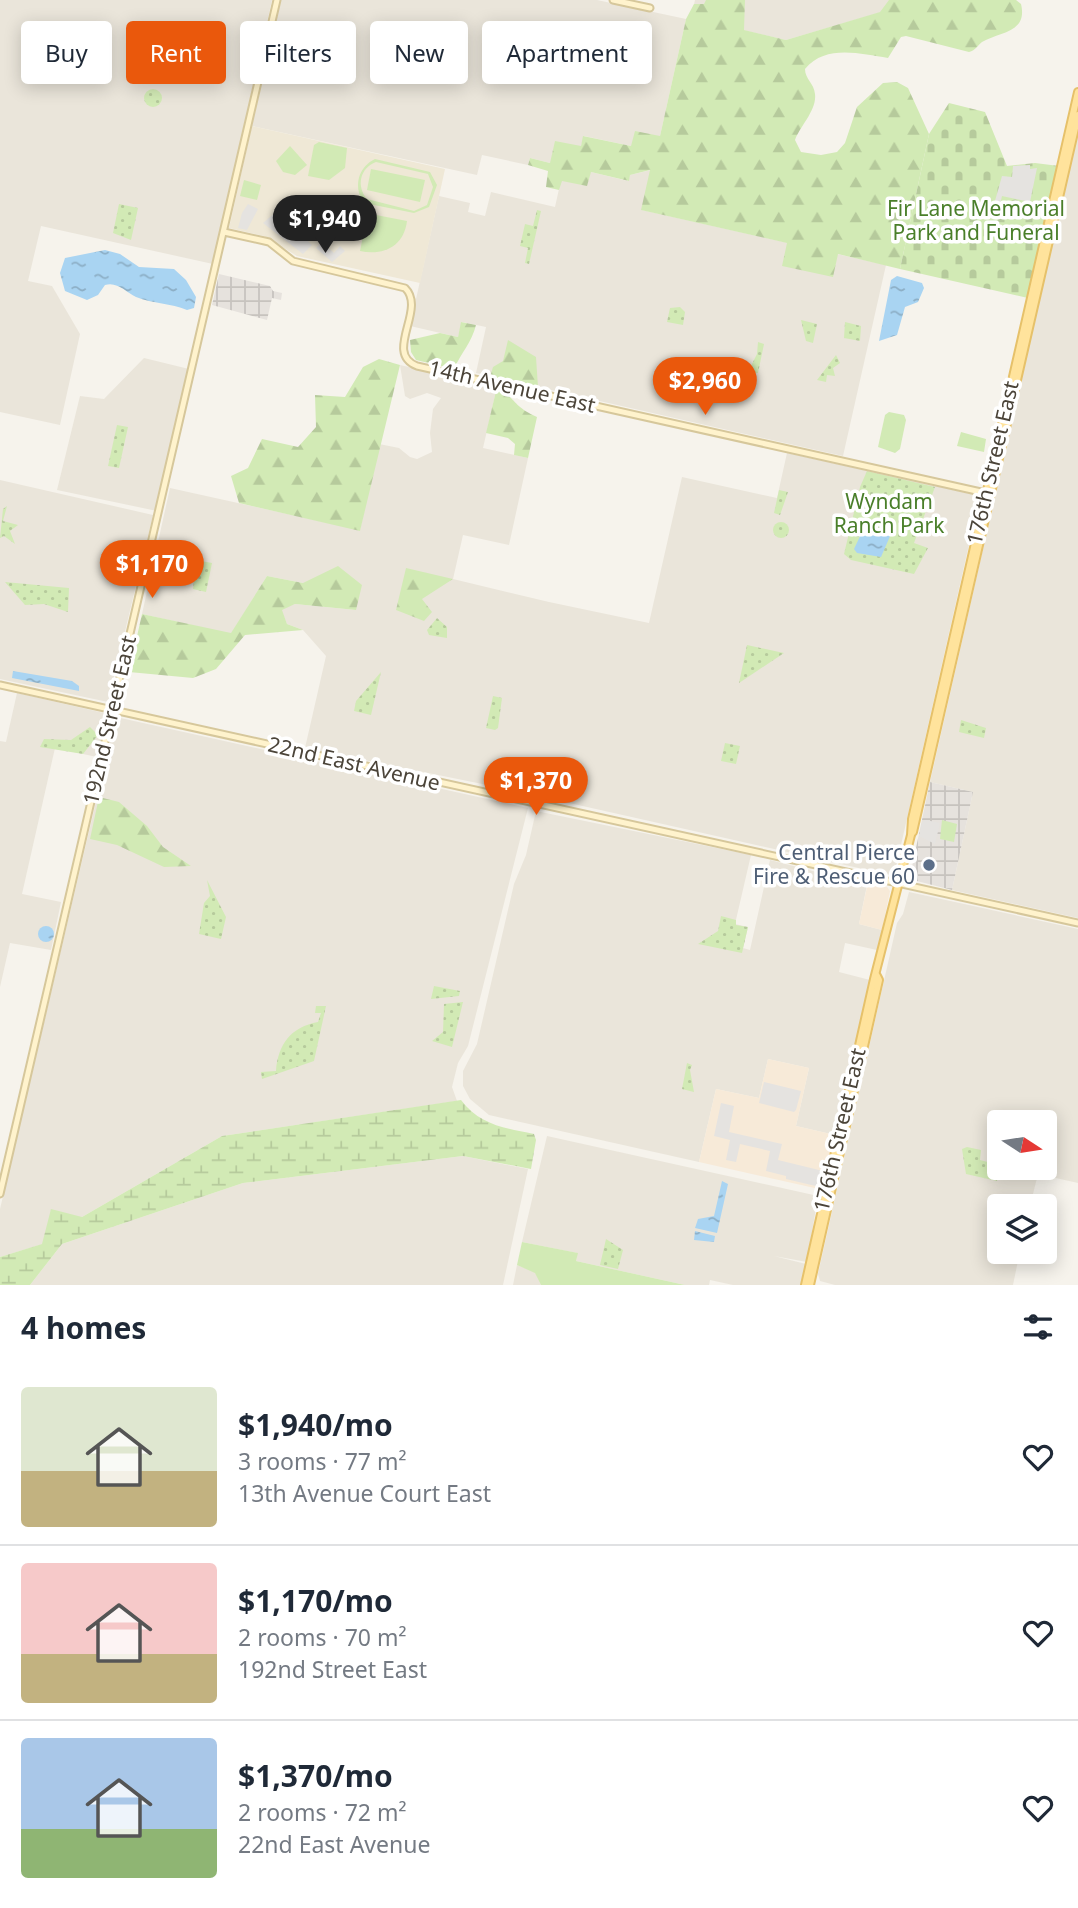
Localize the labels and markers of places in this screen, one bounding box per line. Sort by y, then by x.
pin: $1,940 [268,196,382,255]
pin: $2,960 [648,358,762,417]
pin: $1,170 [95,540,209,600]
pin: $1,370 [479,758,593,817]
place label: Central Pierce Fire & Rescue 60 [753,838,915,890]
marker: Central Pierce Fire & Rescue 60 [921,857,937,873]

